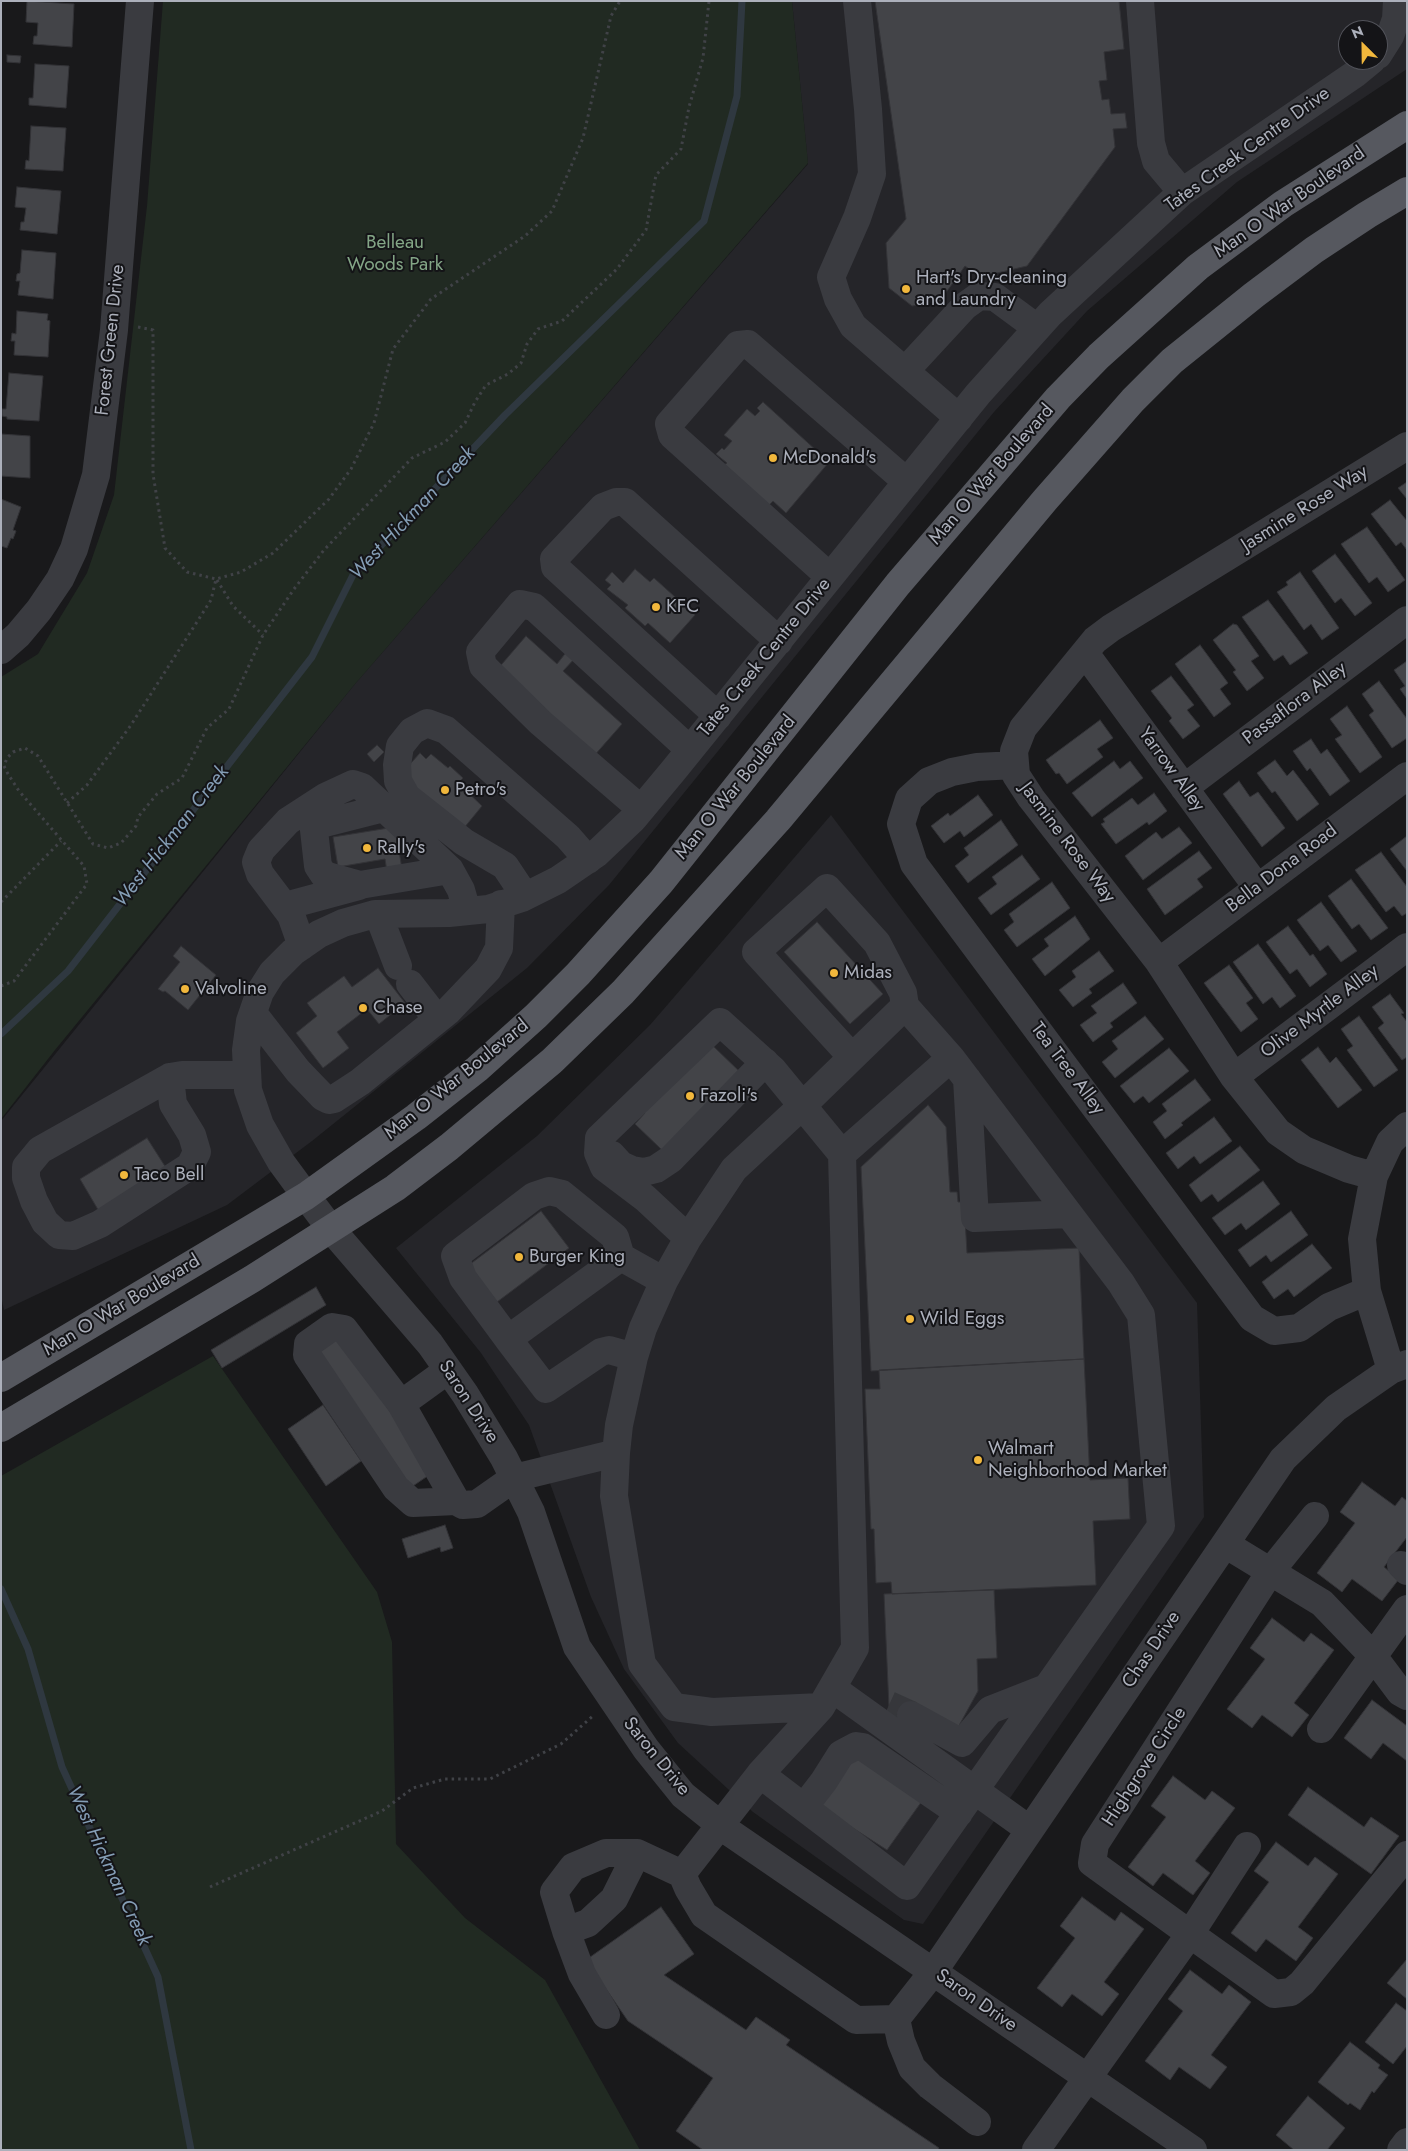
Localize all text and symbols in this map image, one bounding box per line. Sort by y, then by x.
north arrow [1338,20,1388,70]
text: N [1349,21,1367,43]
street label: Tates Creek Centre Drive [1161,83,1335,217]
street label: Man O War Boulevard [1210,142,1370,264]
park label: Belleau Woods Park [347,232,443,276]
street label: Forest Green Drive [92,263,130,417]
place label: Hart's Dry-cleaning and Laundry [916,267,1067,311]
marker: Hart's Dry-cleaning and Laundry [900,283,912,295]
street label: Man O War Boulevard [925,400,1059,550]
water label: West Hickman Creek [345,442,481,586]
place label: McDonald's [783,447,876,469]
marker: McDonald's [767,452,779,464]
street label: Jasmine Rose Way [1237,461,1373,557]
street label: Tates Creek Centre Drive [694,574,836,742]
place label: KFC [666,596,699,618]
marker: KFC [650,601,662,613]
street label: Passaflora Alley [1239,658,1351,750]
street label: Man O War Boulevard [671,711,801,865]
street label: Yarrow Alley [1133,723,1209,817]
water label: West Hickman Creek [109,761,235,913]
street label: Jasmine Rose Way [1014,778,1120,908]
place label: Petro's [455,779,506,801]
marker: Petro's [439,784,451,796]
street label: Bella Dona Road [1222,820,1342,918]
place label: Rally's [377,837,425,859]
marker: Rally's [361,842,373,854]
street label: Olive Myrtle Alley [1257,960,1383,1064]
place label: Midas [844,962,892,984]
marker: Midas [828,967,840,979]
place label: Valvoline [195,978,267,1000]
marker: Valvoline [179,983,191,995]
place label: Chase [373,997,423,1019]
marker: Chase [357,1002,369,1014]
street label: Man O War Boulevard [380,1015,534,1145]
street label: Tea Tree Alley [1025,1018,1109,1120]
place label: Fazoli's [700,1085,757,1107]
marker: Fazoli's [684,1090,696,1102]
place label: Taco Bell [134,1164,204,1186]
marker: Taco Bell [118,1169,130,1181]
place label: Burger King [529,1246,625,1268]
street label: Man O War Boulevard [39,1250,205,1362]
marker: Burger King [513,1251,525,1263]
place label: Wild Eggs [920,1308,1004,1330]
marker: Wild Eggs [904,1313,916,1325]
street label: Saron Drive [433,1356,503,1448]
place label: Walmart Neighborhood Market [988,1438,1167,1482]
marker: Walmart Neighborhood Market [972,1454,984,1466]
street label: Chas Drive [1118,1607,1186,1693]
street label: Highgrove Circle [1098,1703,1192,1831]
street label: Saron Drive [618,1713,694,1801]
water label: West Hickman Creek [60,1782,156,1950]
street label: Saron Drive [931,1965,1021,2037]

